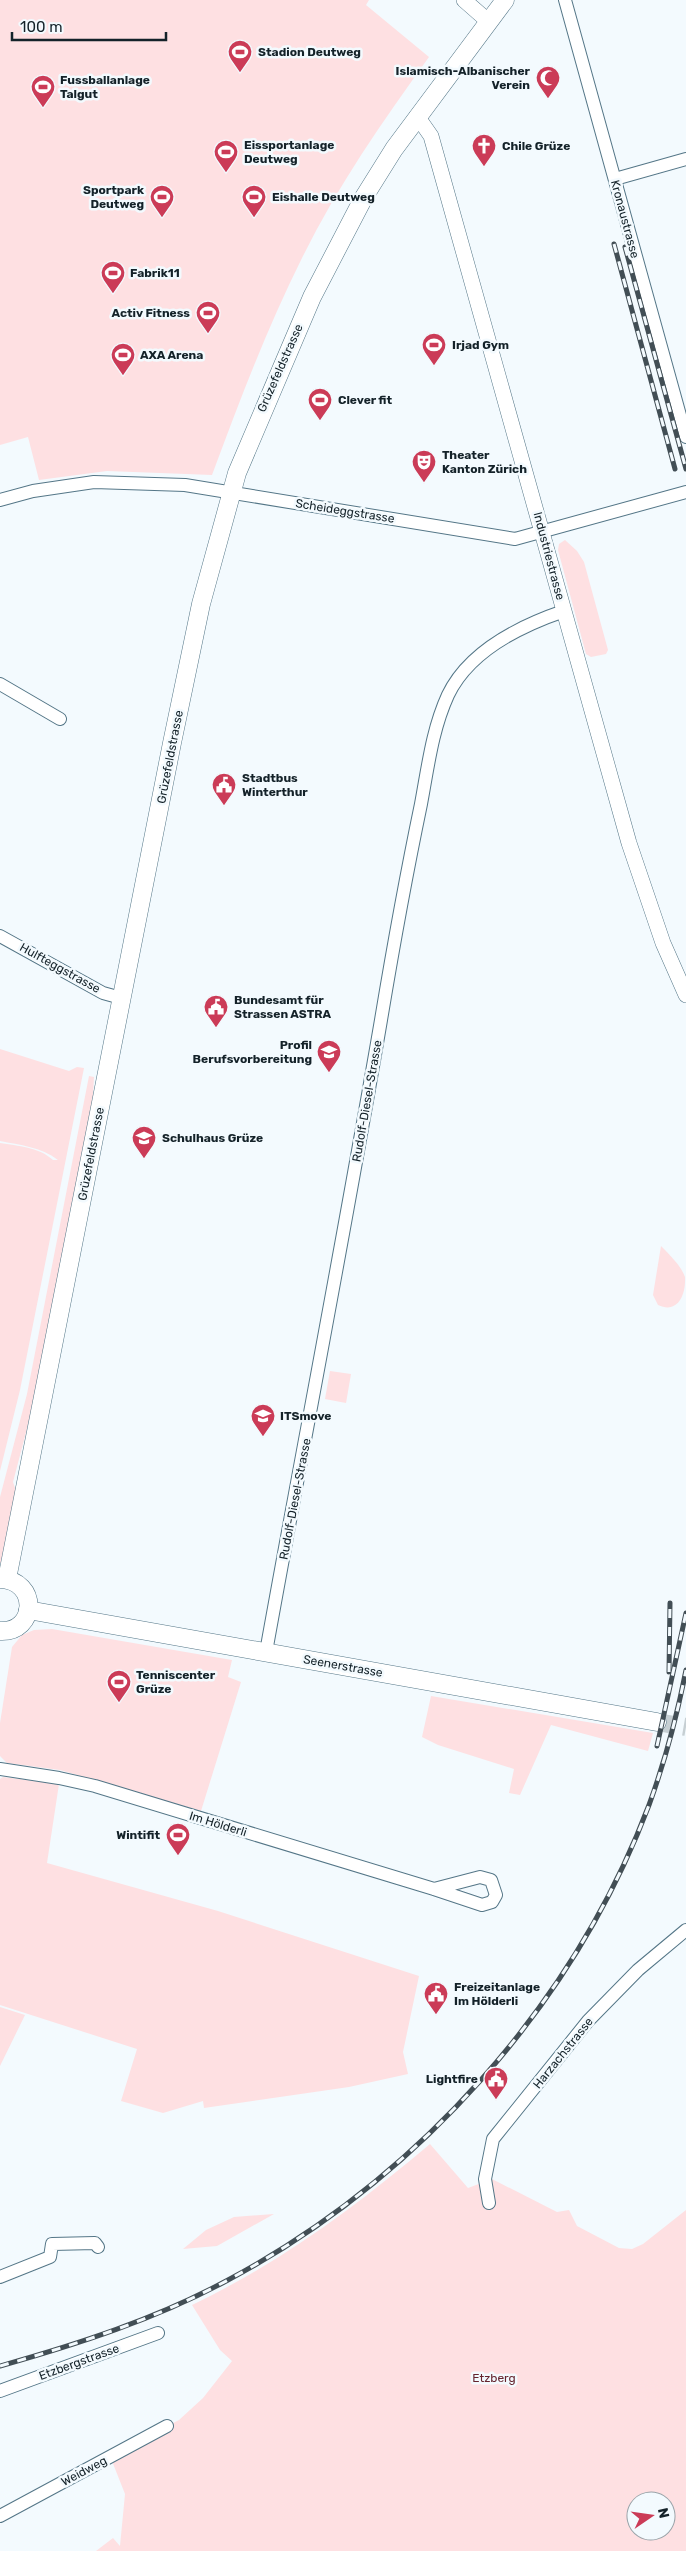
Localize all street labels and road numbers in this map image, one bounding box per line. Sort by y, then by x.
street label: Kronaustrasse [608,178,642,260]
street label: Grüzefeldstrasse [254,322,306,414]
street label: Scheideggstrasse [294,496,396,526]
street label: Industriestrasse [530,510,568,602]
street label: Grüzefeldstrasse [154,709,186,805]
street label: Hulfteggstrasse [17,940,103,996]
street label: Rudolf-Diesel-Strasse [349,1039,385,1163]
street label: Grüzefeldstrasse [75,1106,107,1202]
street label: Rudolf-Diesel-Strasse [276,1437,314,1561]
street label: Seenerstrasse [302,1652,384,1680]
street label: Im Hölderli [188,1809,249,1839]
street label: Harzachstrasse [530,2014,596,2091]
street label: Etzbergstrasse [37,2341,121,2383]
street label: Weidweg [59,2453,109,2489]

